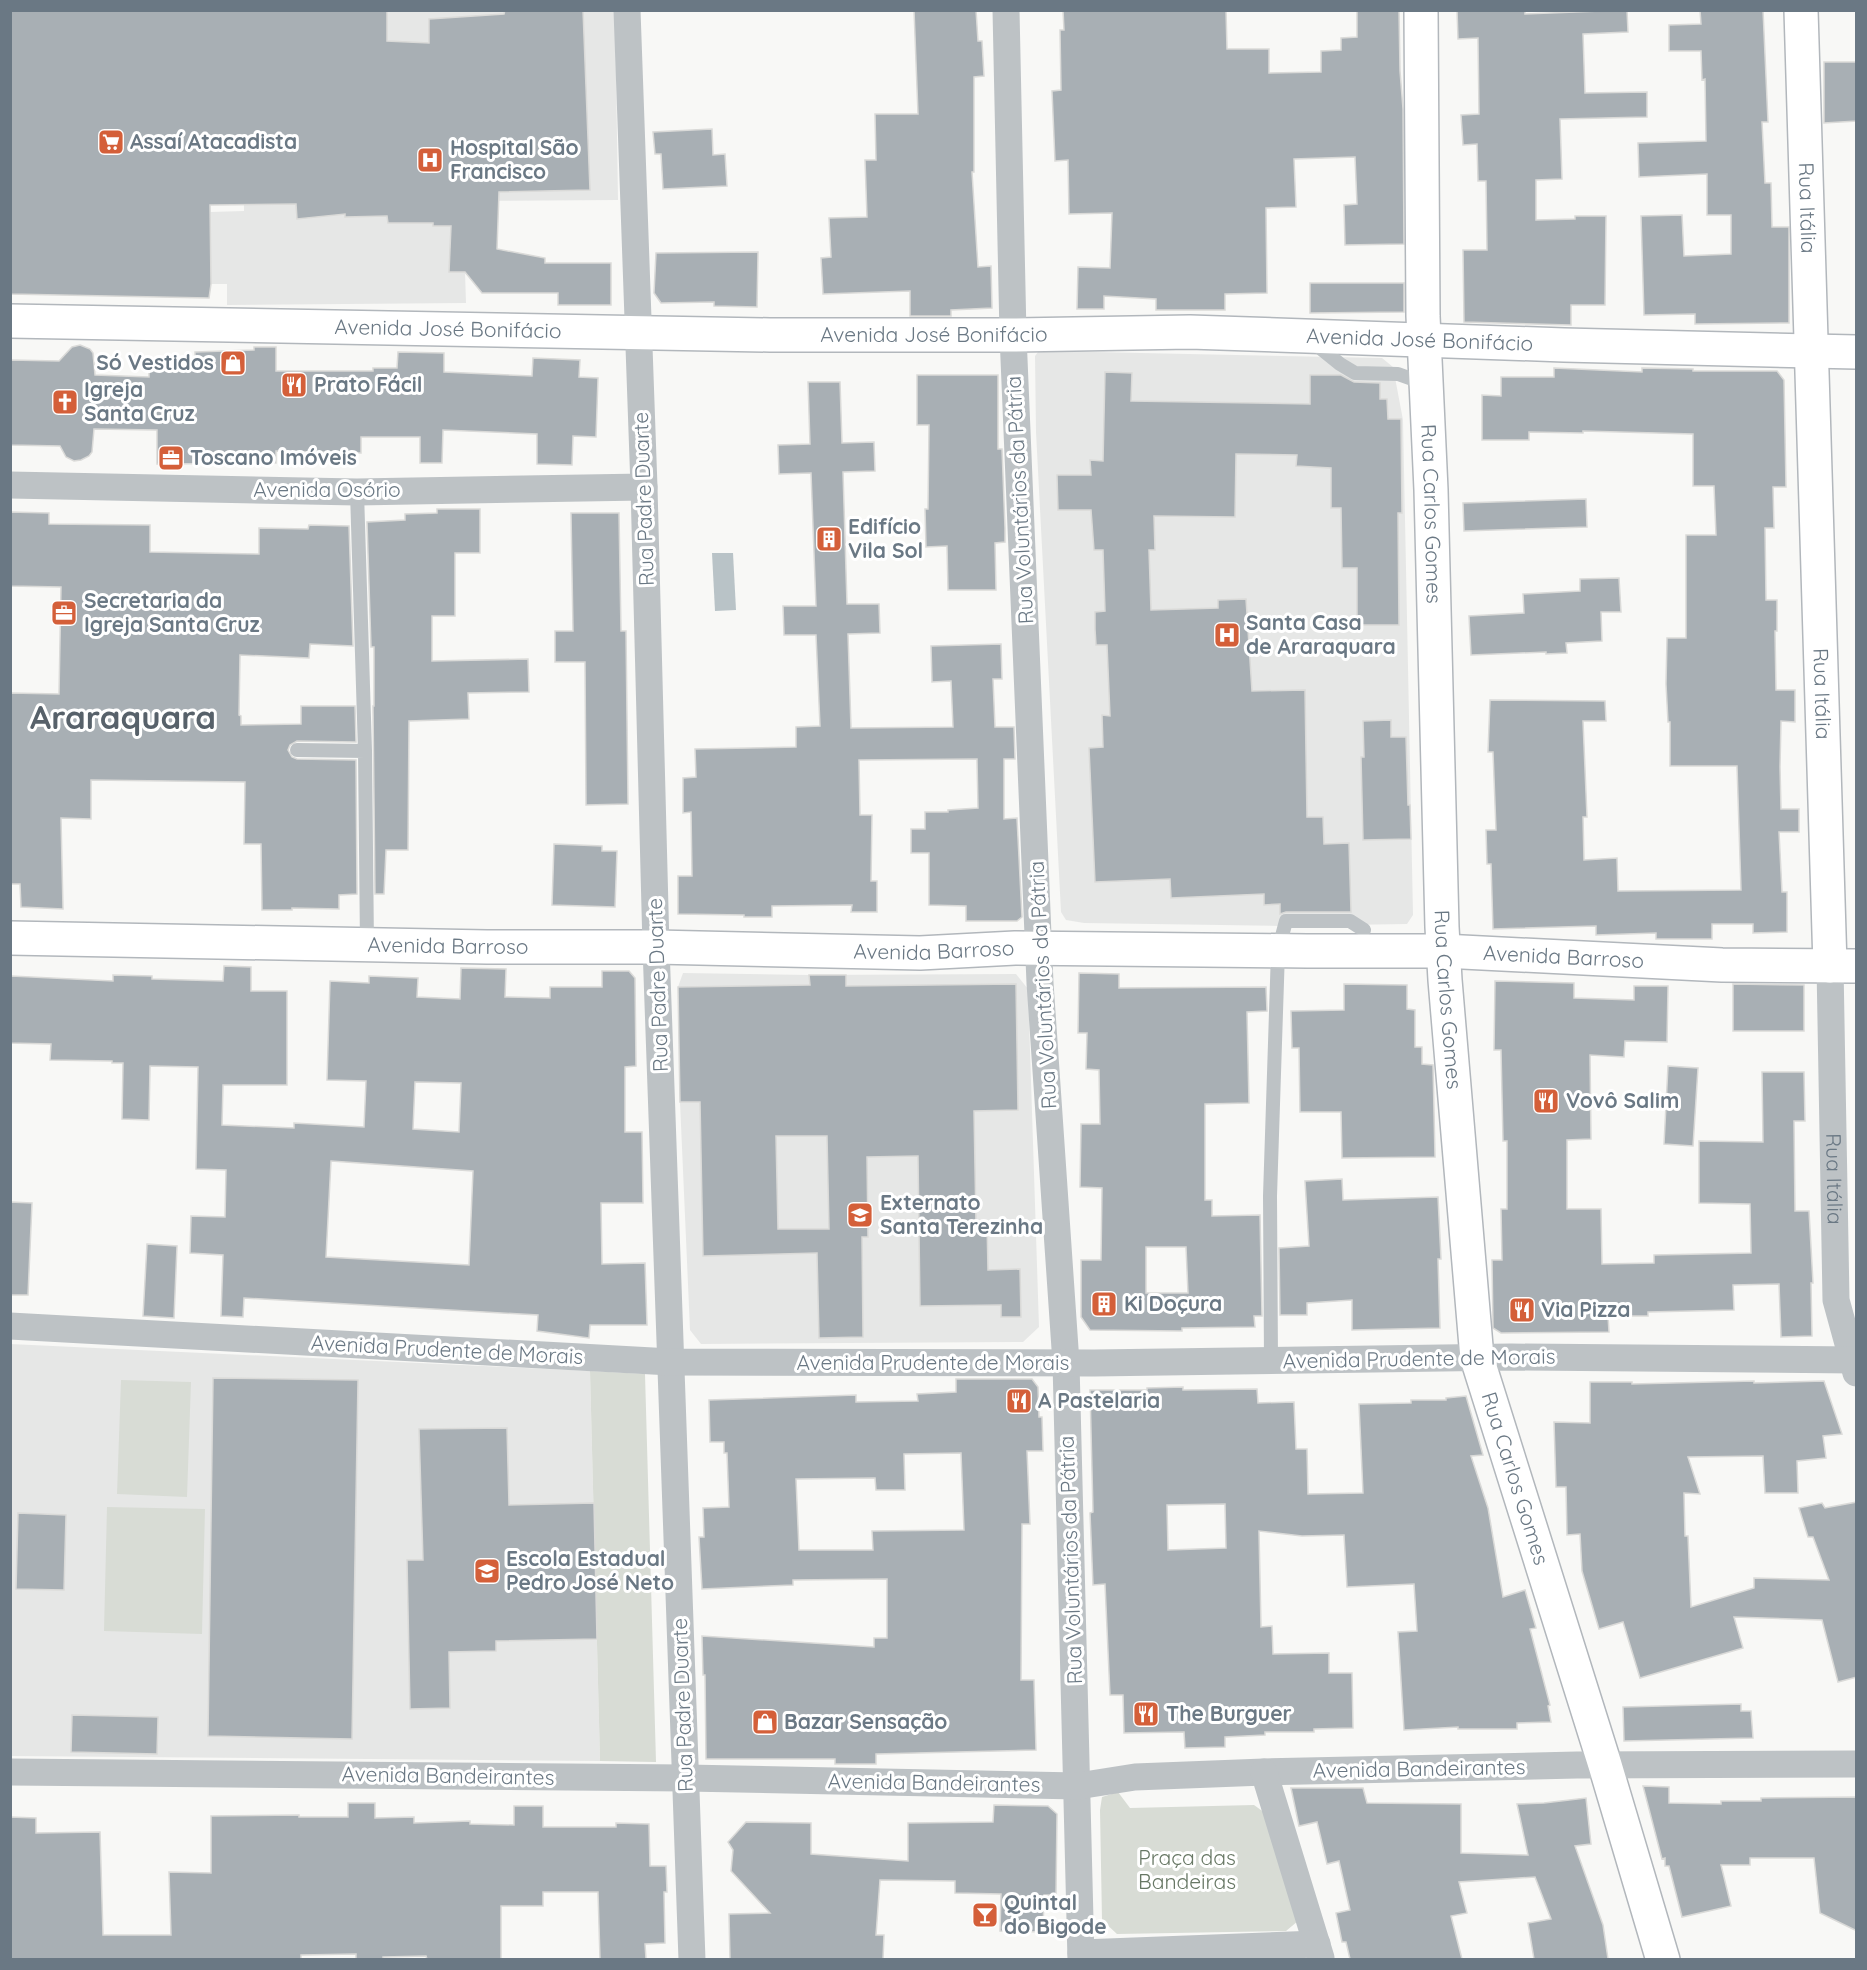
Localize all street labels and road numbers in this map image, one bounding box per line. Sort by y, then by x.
street label: Rua Itália [1794,162,1822,254]
street label: Avenida José Bonifácio [334,313,562,343]
street label: Avenida José Bonifácio [820,320,1048,347]
street label: Avenida José Bonifácio [1306,322,1534,356]
street label: Rua Voluntários da Pátria [1000,375,1038,625]
street label: Rua Padre Duarte [627,412,659,586]
street label: Rua Carlos Gomes [1416,423,1448,604]
street label: Avenida Osório [253,476,401,502]
street label: Rua Itália [1808,648,1837,740]
street label: Rua Voluntários da Pátria [1023,860,1061,1110]
street label: Rua Padre Duarte [641,898,673,1072]
street label: Rua Carlos Gomes [1430,909,1468,1090]
street label: Avenida Barroso [367,931,528,959]
street label: Avenida Barroso [853,934,1015,965]
street label: Avenida Barroso [1483,939,1645,973]
street label: Rua Itália [1821,1133,1849,1225]
street label: Avenida Prudente de Morais [310,1329,584,1369]
street label: Avenida Prudente de Morais [1282,1343,1556,1373]
street label: Avenida Prudente de Morais [797,1349,1069,1375]
street label: Rua Carlos Gomes [1476,1388,1555,1568]
street label: Rua Voluntários da Pátria [1053,1435,1087,1685]
street label: Rua Padre Duarte [666,1618,698,1792]
street label: Avenida Bandeirantes [1312,1753,1526,1783]
street label: Avenida Bandeirantes [341,1760,555,1790]
street label: Avenida Bandeirantes [827,1767,1041,1797]

